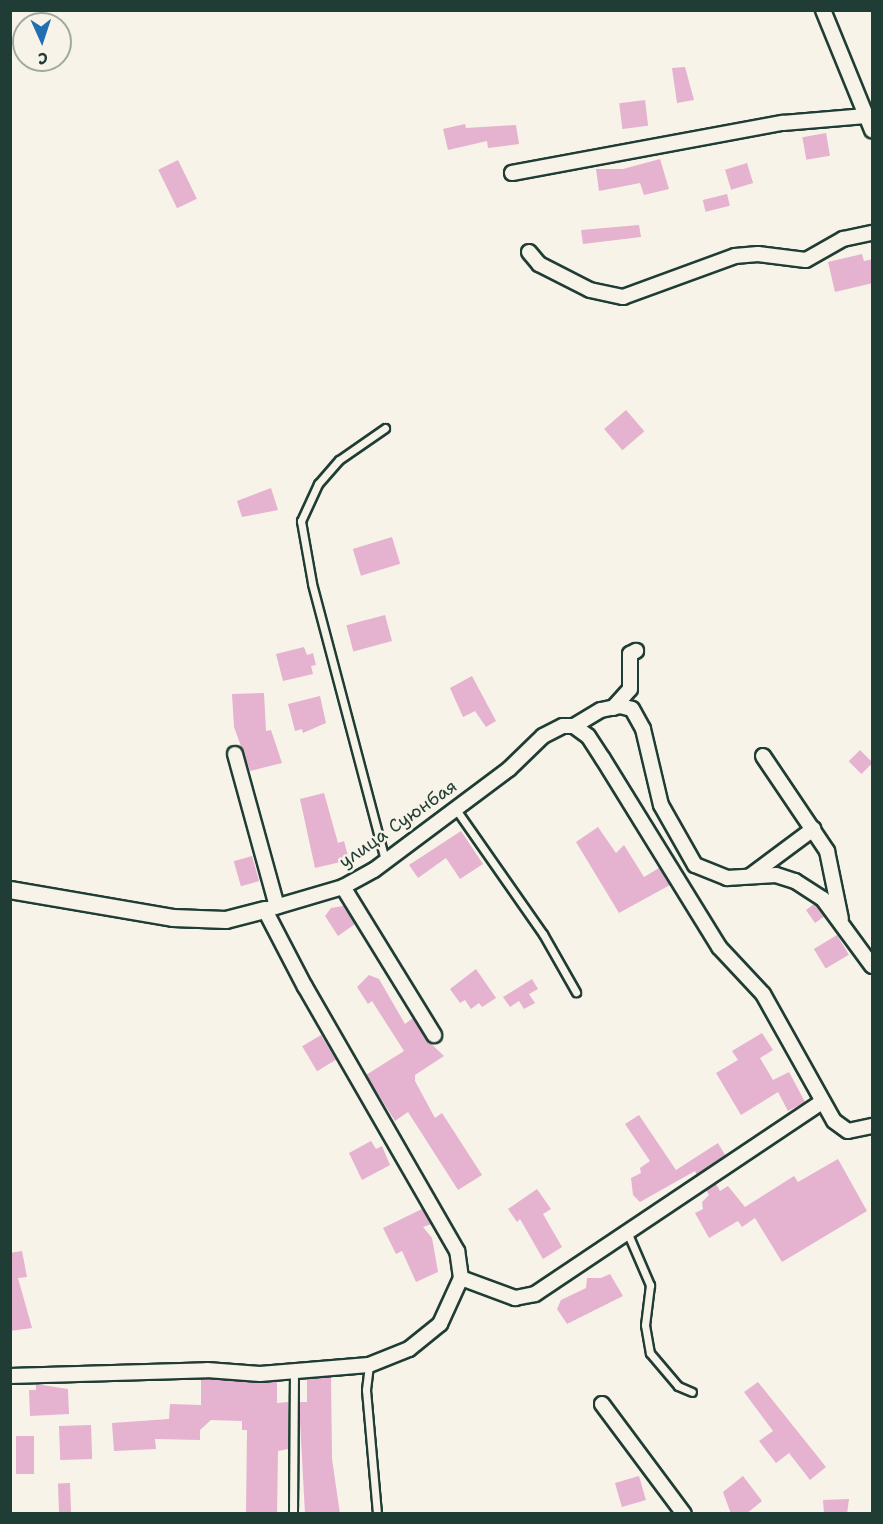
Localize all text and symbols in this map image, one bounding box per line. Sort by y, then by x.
north arrow [12,12,72,72]
text: С [37,48,48,69]
street label: улица Суюнбая [335,775,461,873]

